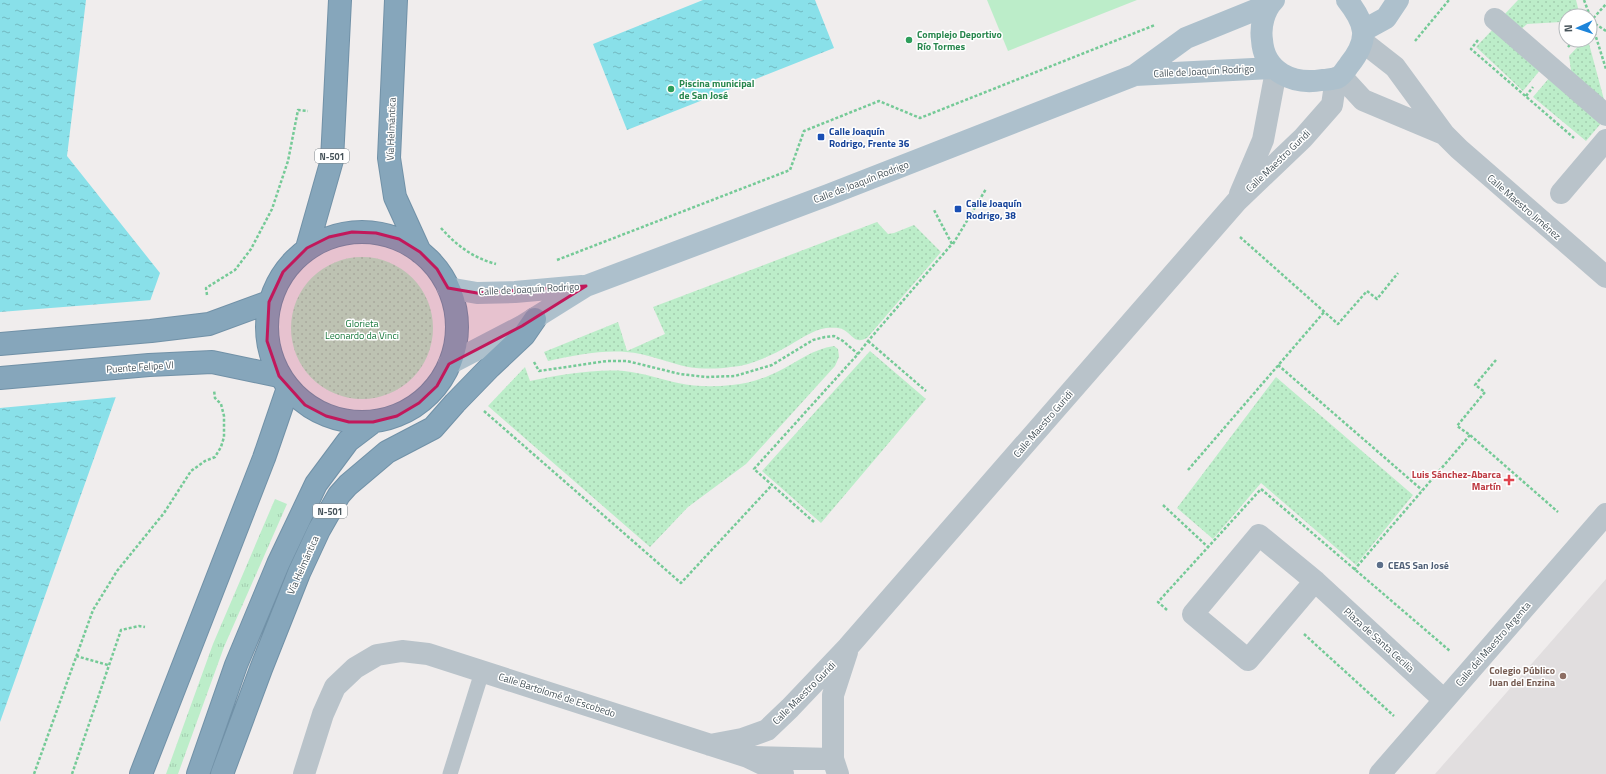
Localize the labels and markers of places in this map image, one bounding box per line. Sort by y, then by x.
place label: Complejo Deportivo Río Tormes [917,27,1002,54]
marker: Complejo Deportivo Río Tormes [904,35,914,45]
place label: Piscina municipal de San José [679,76,755,103]
marker: Piscina municipal de San José [666,84,676,94]
place label: Calle Joaquín Rodrigo, Frente 36 [829,124,910,151]
marker: Calle Joaquín Rodrigo, Frente 36 [816,132,826,142]
place label: Calle Joaquín Rodrigo, 38 [966,196,1022,223]
marker: Calle Joaquín Rodrigo, 38 [953,204,963,214]
place label: Luis Sánchez-Abarca Martín [1412,467,1501,494]
marker: Luis Sánchez-Abarca Martín [1504,475,1514,485]
place label: CEAS San José [1388,558,1449,573]
marker: CEAS San José [1375,560,1385,570]
place label: Colegio Público Juan del Enzina [1489,663,1555,690]
marker: Colegio Público Juan del Enzina [1558,671,1568,681]

